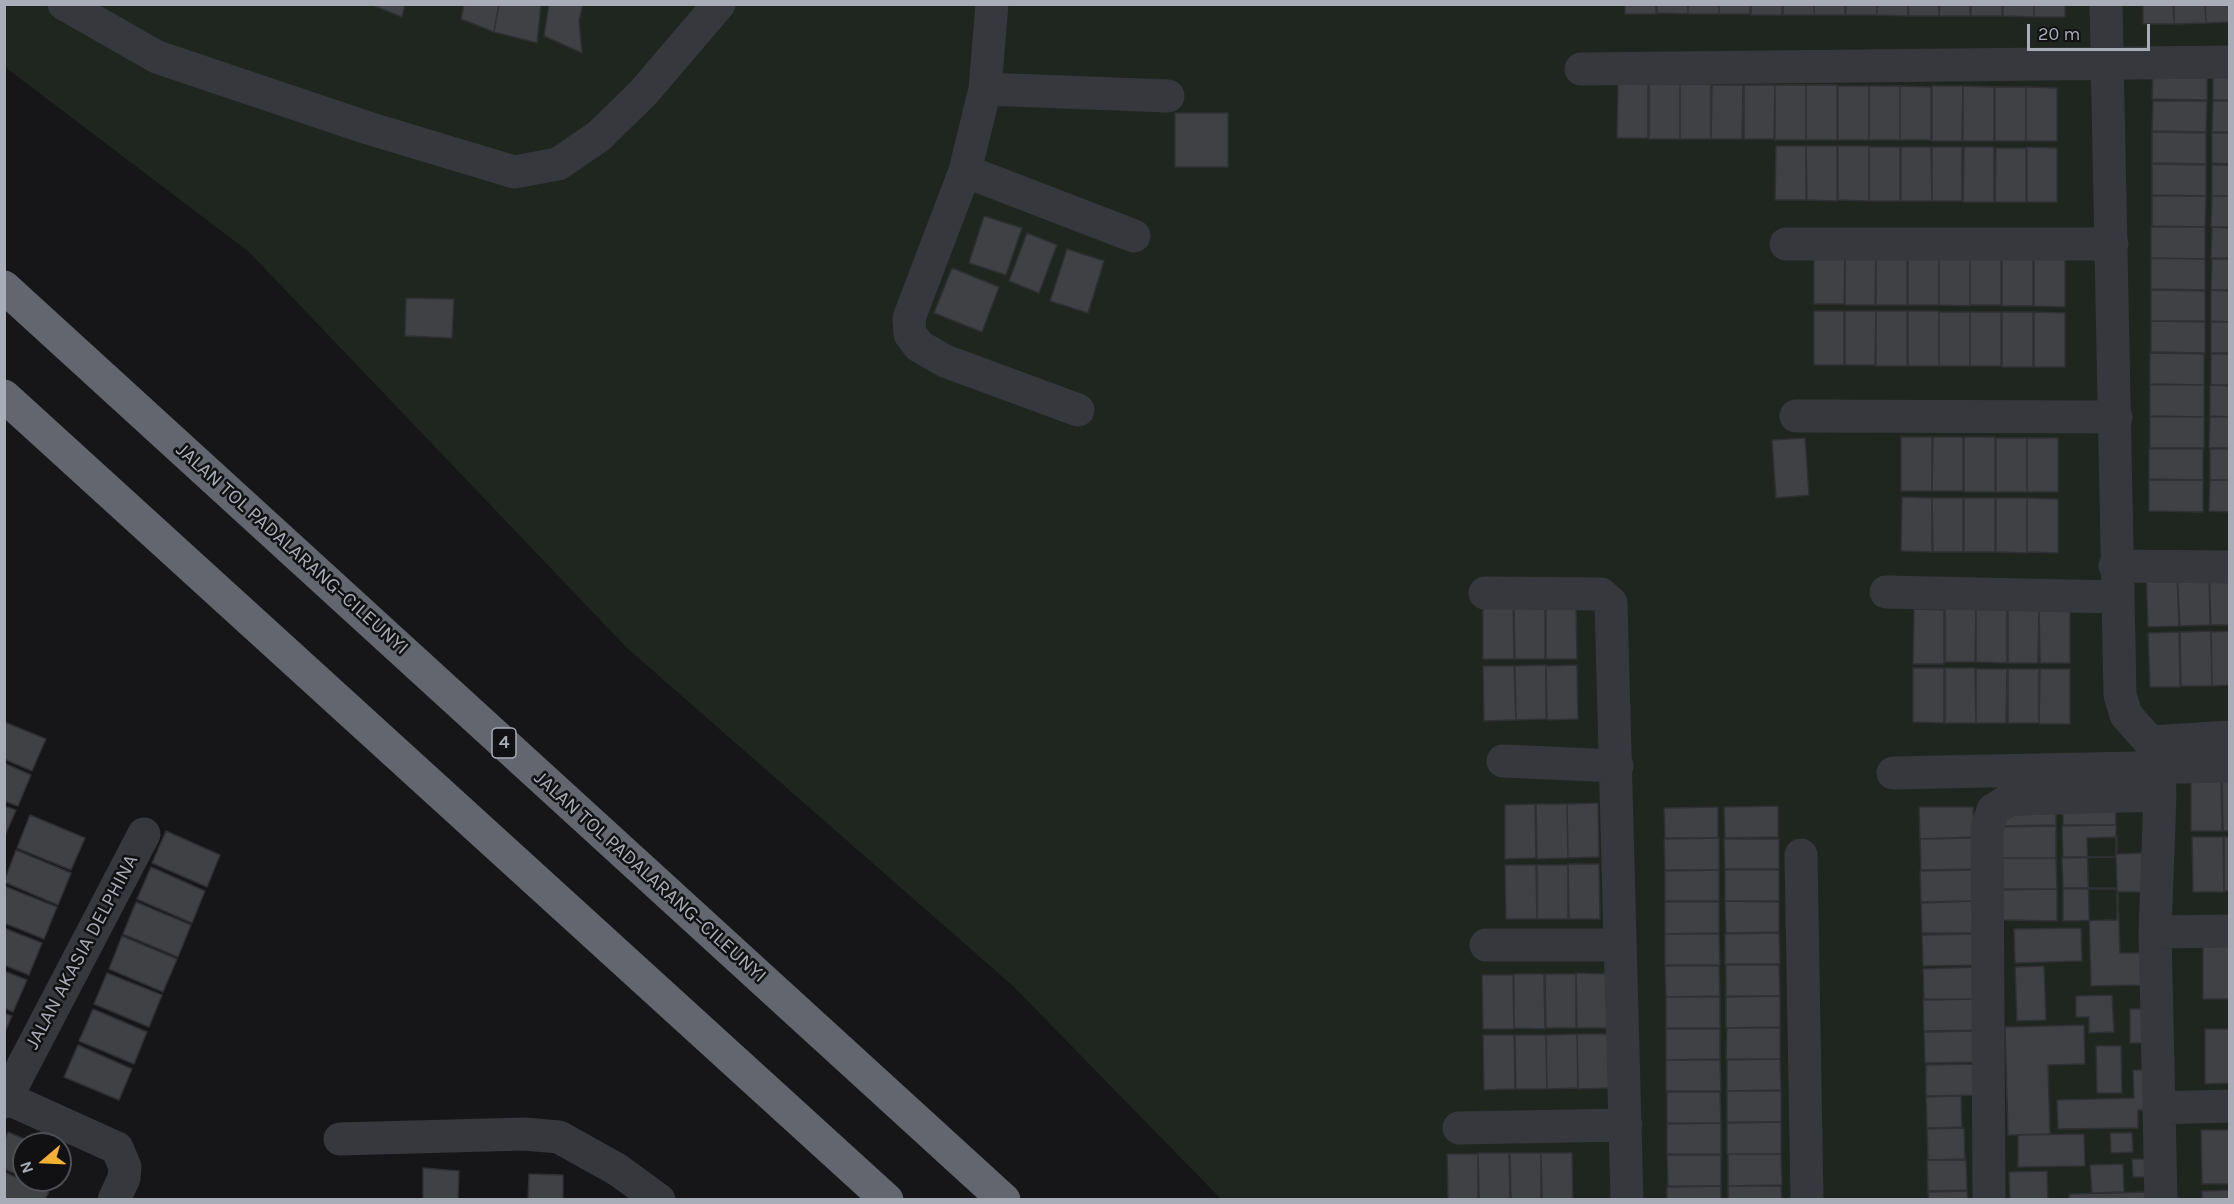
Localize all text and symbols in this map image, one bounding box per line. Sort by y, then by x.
scale bar [2030,12,2153,50]
text: 20 m [2038,23,2080,45]
street label: JALAN TOL PADALARANG–CILEUNYI [171,438,413,660]
road number: 4 [492,728,516,758]
street label: JALAN TOL PADALARANG–CILEUNYI [529,766,771,988]
street label: JALAN AKASIA DELPHINA [20,851,144,1053]
north arrow [12,1132,72,1192]
text: N [16,1159,37,1176]

